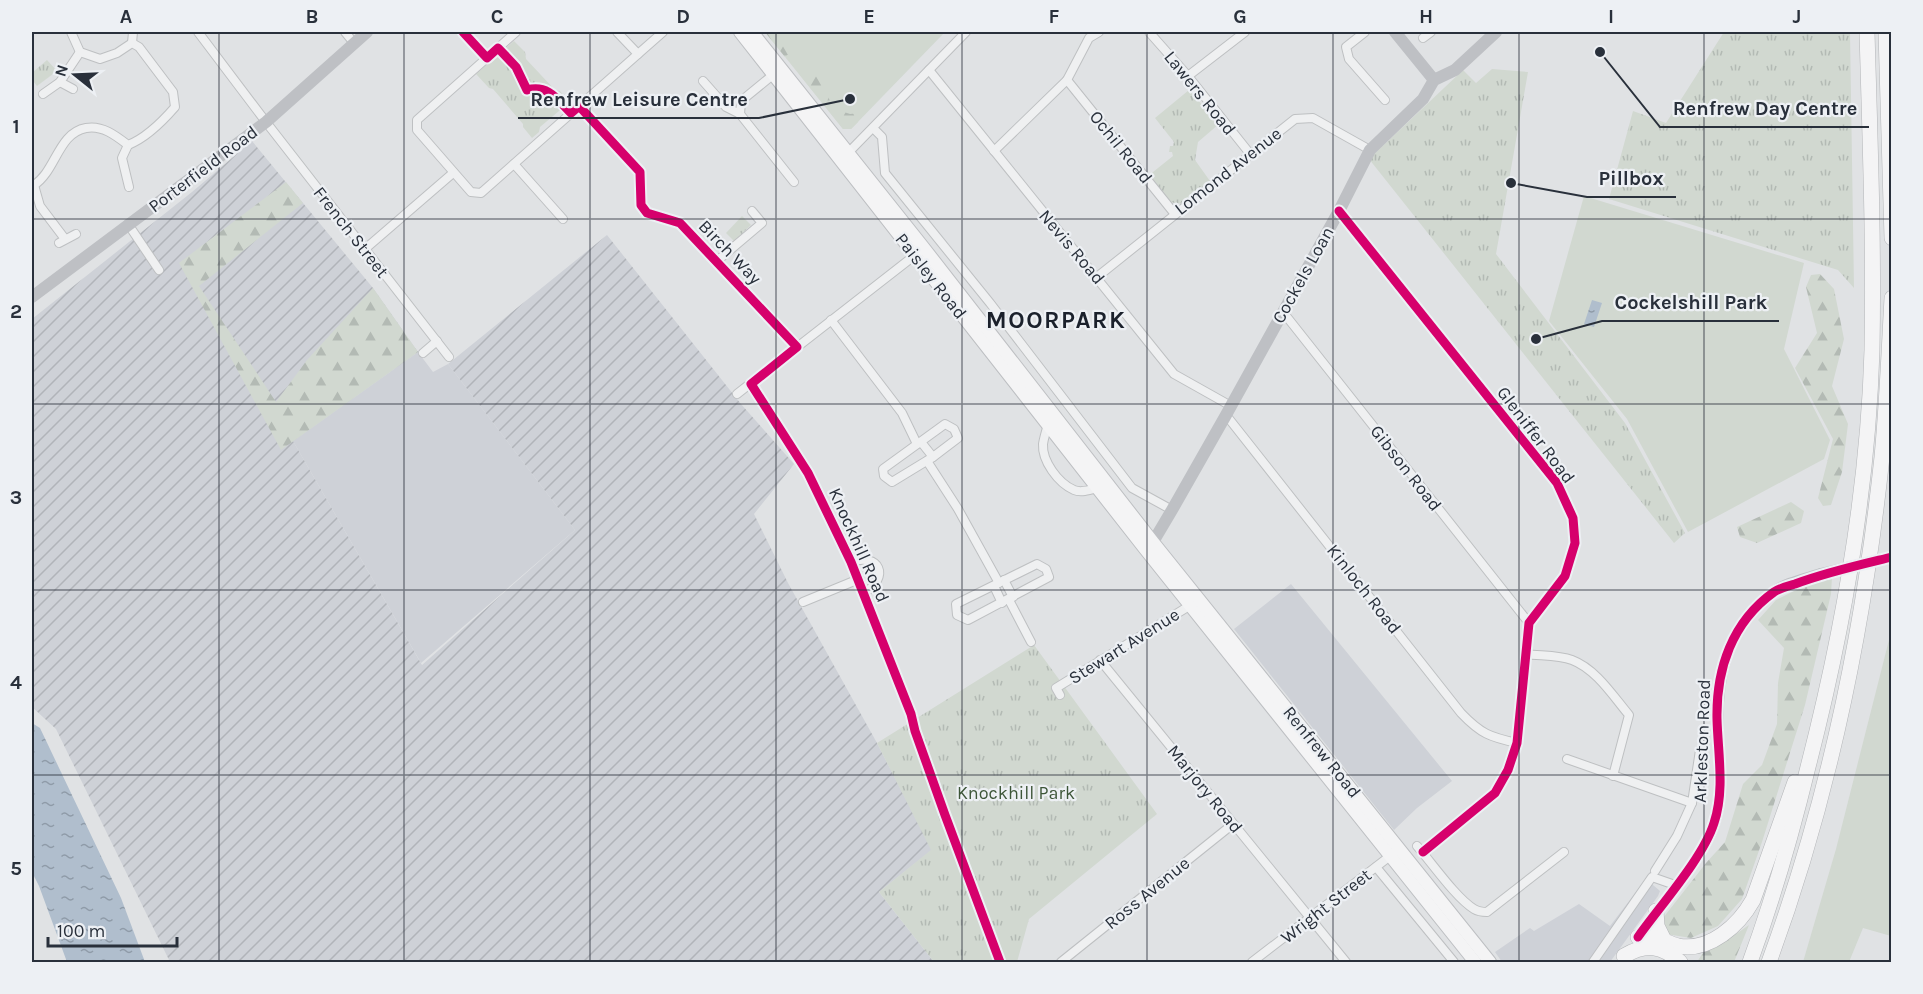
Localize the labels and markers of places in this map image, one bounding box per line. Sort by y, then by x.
callout: Renfrew Leisure Centre [518,80,759,118]
callout: Renfrew Day Centre [1660,89,1869,127]
callout: Pillbox [1587,159,1676,197]
callout: Cockelshill Park [1602,283,1779,321]

